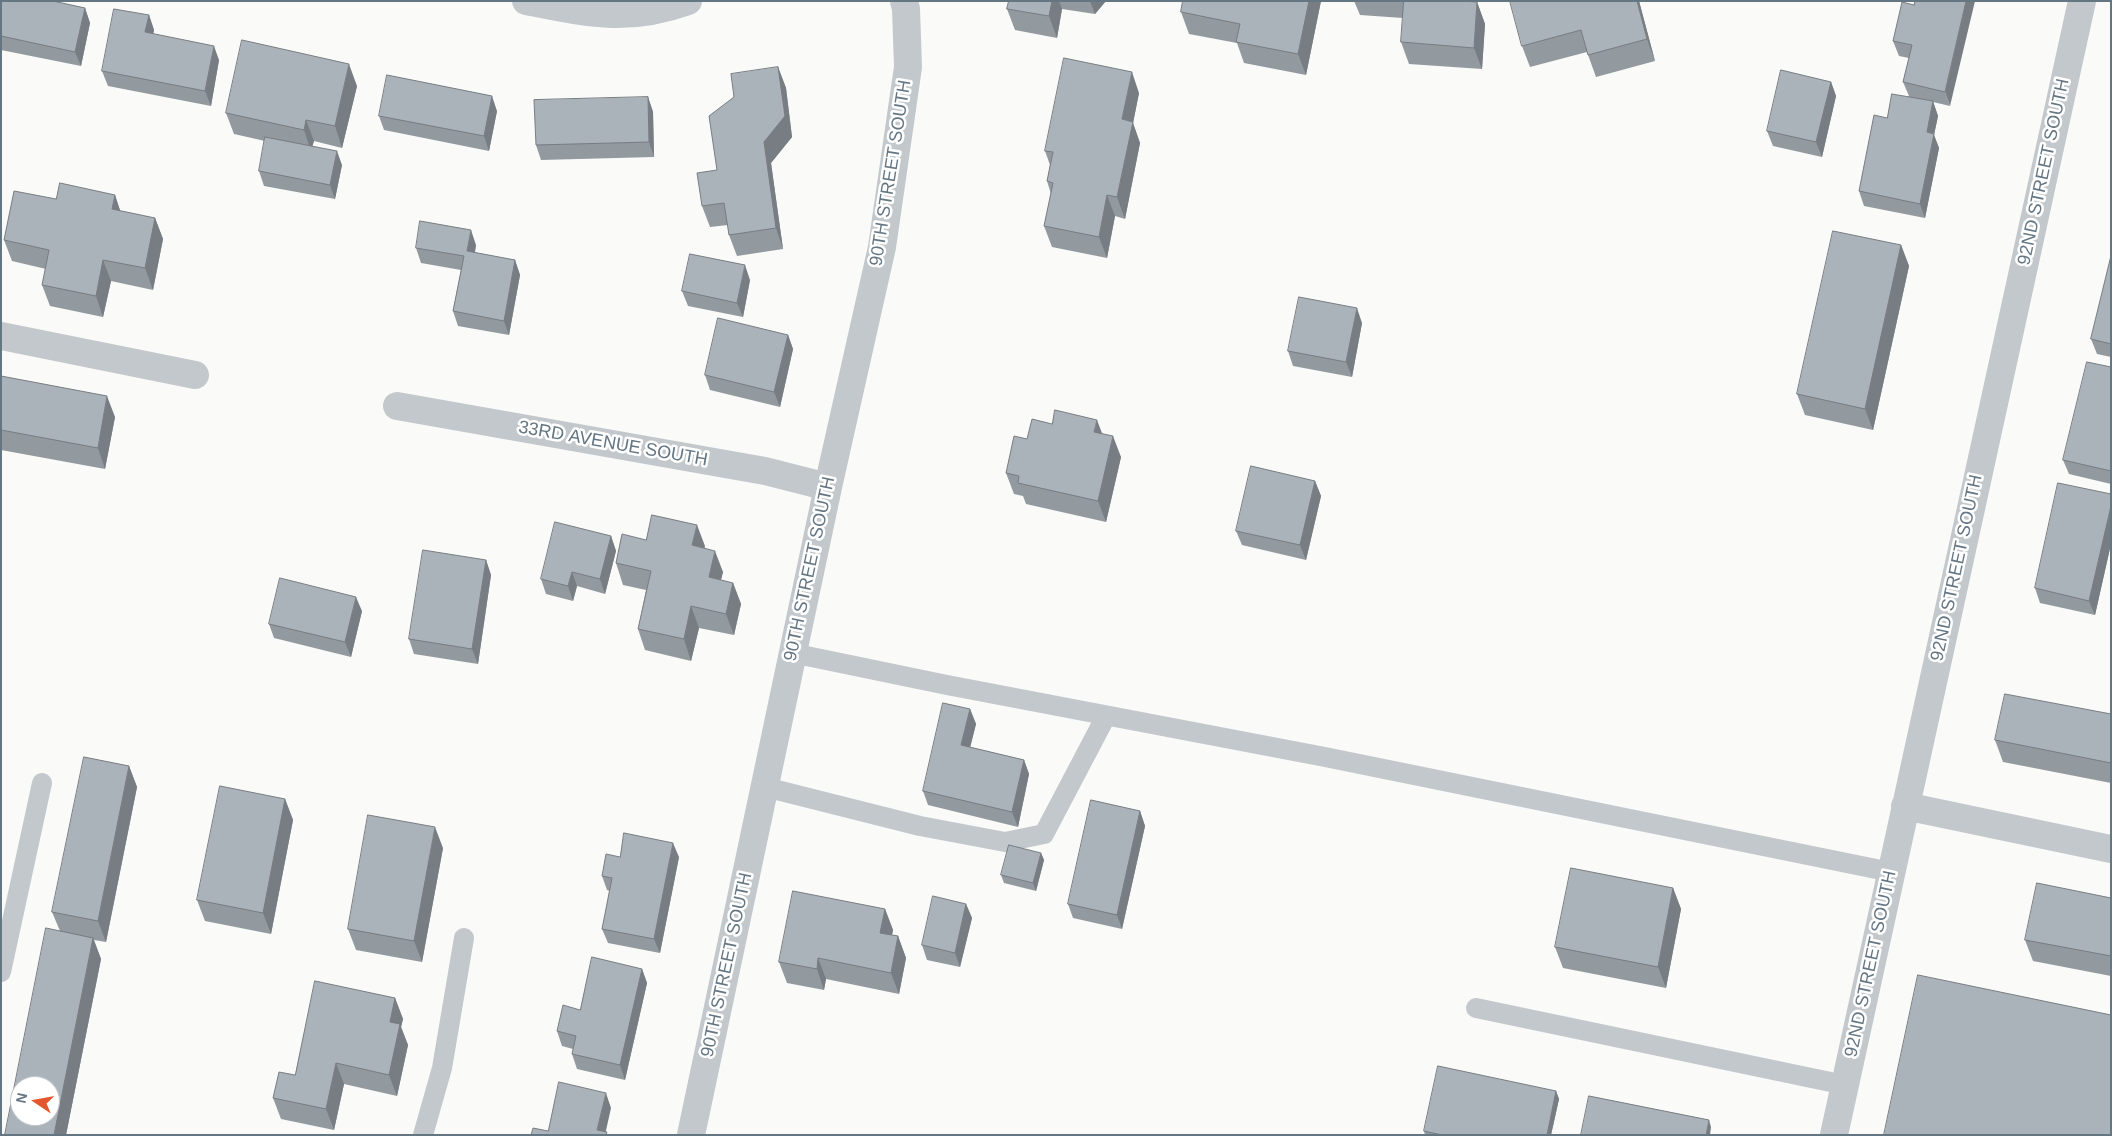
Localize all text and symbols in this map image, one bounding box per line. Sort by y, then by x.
street label: 92ND STREET SOUTH [2014,77,2074,267]
street label: 90TH STREET SOUTH [866,78,916,268]
street label: 33RD AVENUE SOUTH [517,417,709,471]
street label: 92ND STREET SOUTH [1927,473,1987,663]
street label: 90TH STREET SOUTH [780,475,840,663]
street label: 92ND STREET SOUTH [1841,869,1901,1059]
street label: 90TH STREET SOUTH [697,871,757,1059]
north arrow [10,1076,60,1126]
text: N [12,1091,30,1105]

